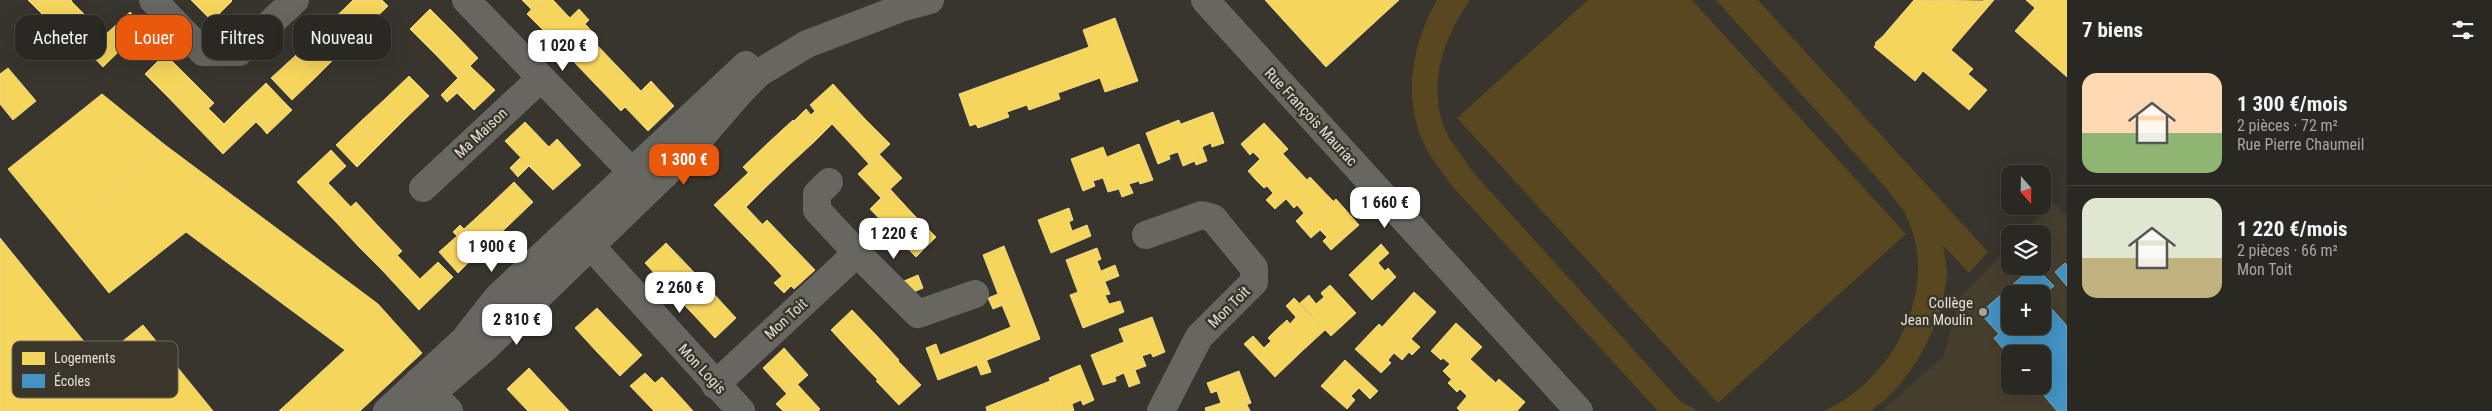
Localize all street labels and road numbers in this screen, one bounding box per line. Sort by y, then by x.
street label: Rue François Mauriac [1261,64,1361,170]
street label: Ma Maison [451,104,511,162]
street label: Mon Toit [1204,282,1254,332]
street label: Mon Toit [761,295,811,343]
street label: Mon Logis [674,340,730,398]

